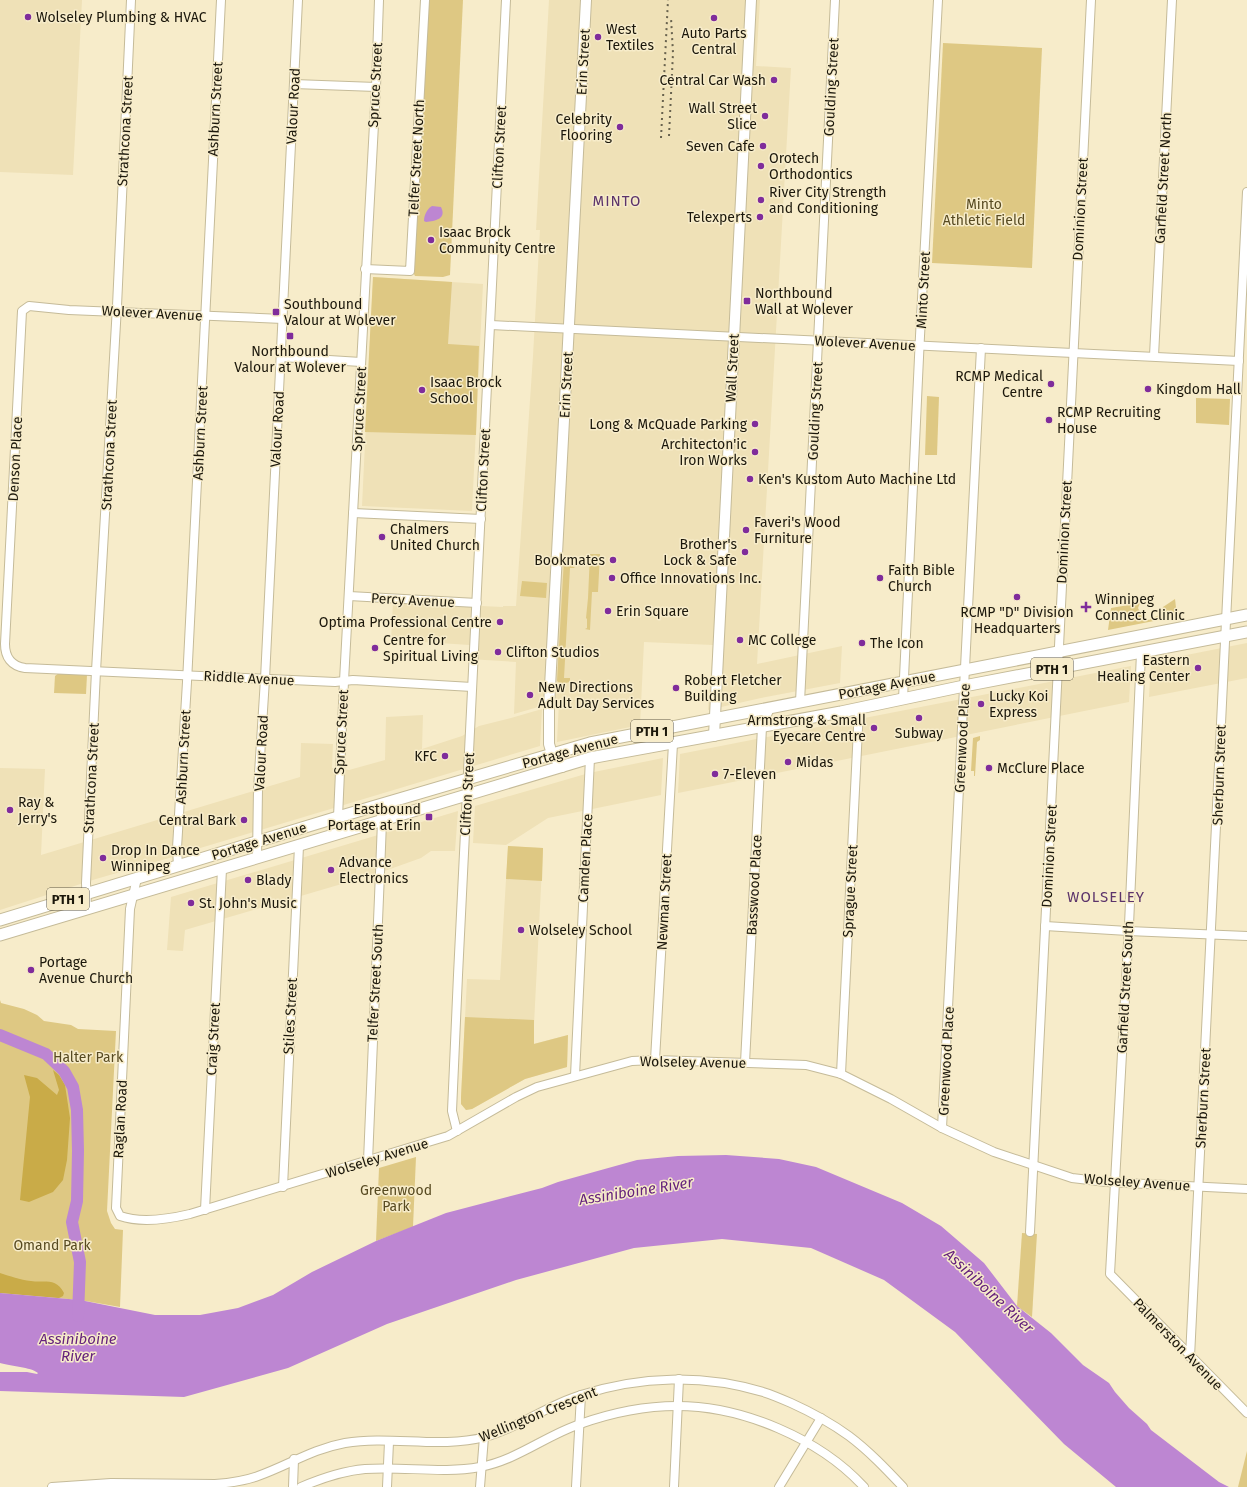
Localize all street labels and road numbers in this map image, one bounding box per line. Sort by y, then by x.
street label: Erin Street [573,27,594,96]
street label: Goulding Street [820,36,843,137]
street label: Spruce Street [365,41,386,128]
street label: Ashburn Street [205,60,227,157]
street label: Valour Road [283,67,304,145]
street label: Strathcona Street [114,74,137,187]
street label: Telfer Street North [405,99,428,217]
street label: Clifton Street [489,104,510,189]
street label: Garfield Street North [1152,112,1175,244]
street label: Dominion Street [1069,156,1092,261]
street label: Minto Street [913,250,934,329]
street label: Wolever Avenue [101,302,203,325]
street label: Wall Street [722,332,743,403]
street label: Wolever Avenue [814,332,916,355]
street label: Erin Street [556,350,577,419]
street label: Goulding Street [804,360,827,461]
street label: Spruce Street [349,365,370,452]
street label: Ashburn Street [190,384,212,481]
street label: Valour Road [267,390,288,468]
street label: Strathcona Street [98,398,121,511]
street label: Denson Place [5,416,26,502]
street label: Clifton Street [473,427,494,512]
street label: Dominion Street [1053,479,1076,584]
street label: Percy Avenue [371,590,455,611]
road number: PTH 1 [1031,658,1073,680]
street label: Riddle Avenue [203,668,295,689]
street label: Portage Avenue [837,668,937,703]
street label: Greenwood Place [951,683,974,793]
street label: Spruce Street [331,688,352,775]
street label: Ashburn Street [173,708,195,805]
street label: Valour Road [251,714,272,792]
road number: PTH 1 [631,720,673,742]
street label: Strathcona Street [80,721,103,834]
street label: Sherburn Street [1209,723,1230,826]
street label: Portage Avenue [520,731,620,772]
street label: Clifton Street [457,751,478,836]
street label: Dominion Street [1038,803,1061,908]
street label: Camden Place [575,813,596,903]
street label: Portage Avenue [210,819,309,864]
street label: Basswood Place [743,834,766,936]
street label: Sprague Street [840,843,861,938]
street label: Newman Street [653,852,676,951]
road number: PTH 1 [47,888,89,910]
street label: Garfield Street South [1114,920,1137,1054]
street label: Telfer Street South [364,923,387,1043]
street label: Stiles Street [280,976,301,1055]
street label: Craig Street [203,1001,224,1076]
street label: Greenwood Place [935,1006,958,1116]
street label: Sherburn Street [1192,1046,1215,1149]
street label: Wolseley Avenue [640,1053,746,1072]
street label: Raglan Road [110,1079,131,1159]
street label: Wolseley Avenue [324,1135,431,1182]
street label: Wolseley Avenue [1083,1170,1191,1195]
street label: Palmerston Avenue [1129,1295,1226,1394]
street label: Wellington Crescent [477,1383,601,1446]

